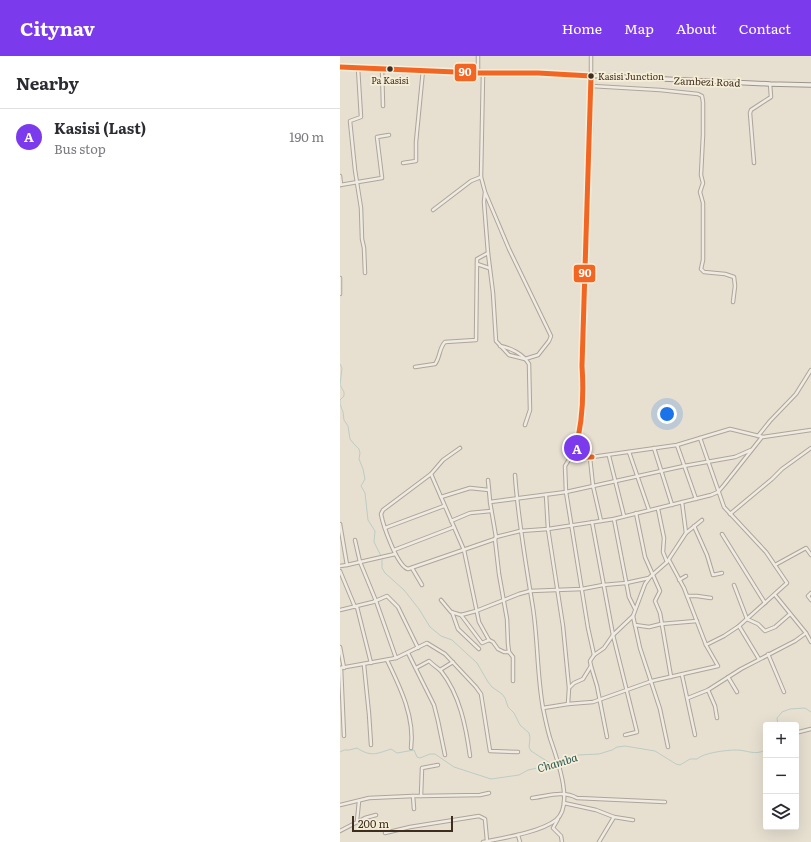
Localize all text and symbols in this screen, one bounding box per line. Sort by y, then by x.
text: Citynav [20,14,95,42]
text: Home [562,18,602,38]
text: Map [624,18,654,38]
text: About [676,18,717,38]
text: Contact [739,18,791,38]
line badge: 90 [454,63,477,82]
text: 90 [458,63,472,79]
marker: Pa Kasisi [385,64,395,74]
place label: Kasisi Junction [598,69,664,83]
text: Nearby [16,70,79,95]
marker: Kasisi Junction [586,71,596,81]
street label: Zambezi Road [673,72,741,90]
place label: Pa Kasisi [371,73,409,87]
text: Kasisi (Last) [54,116,146,139]
text: A [24,127,34,146]
text: 190 m [289,127,324,146]
text: Bus stop [54,139,106,158]
line badge: 90 [573,264,596,283]
text: 90 [578,264,592,280]
your location [657,404,677,424]
pin: A [564,433,590,463]
map controls [763,722,799,830]
button: + [763,722,799,758]
water label: Chamba [535,748,580,776]
button: − [763,758,799,794]
button: layers [763,794,799,830]
scale bar [352,814,453,833]
text: 200 m [358,815,389,831]

